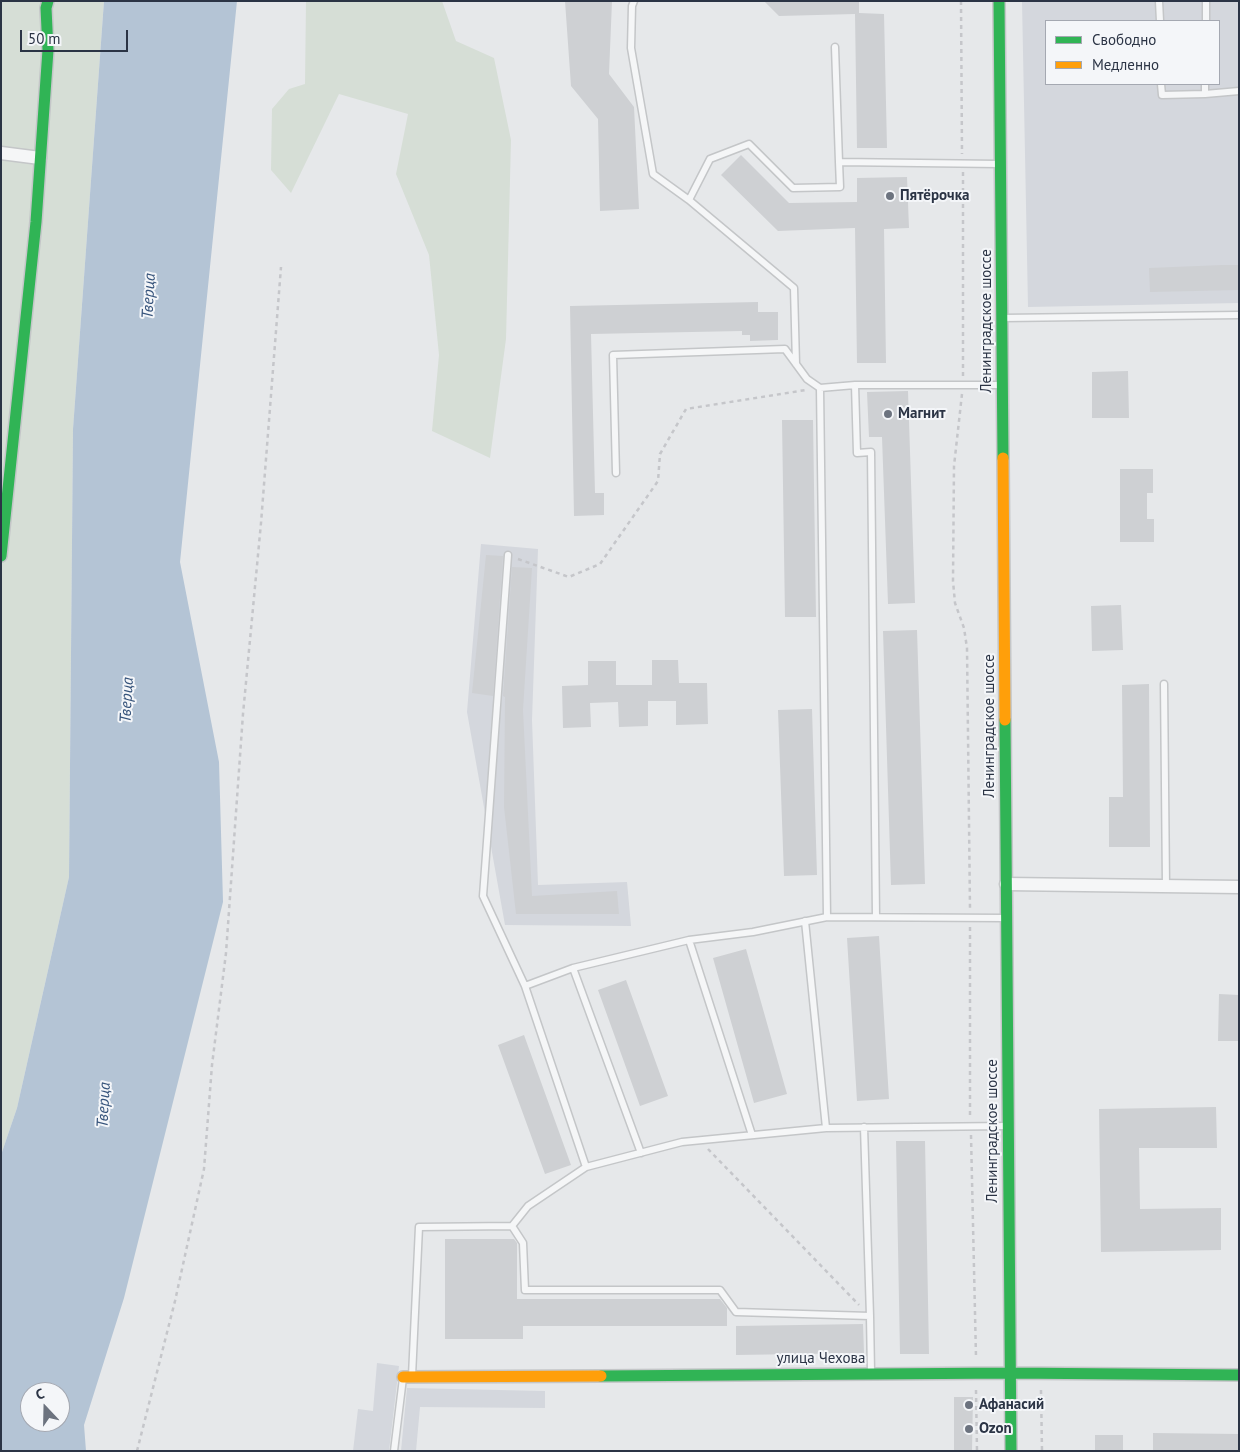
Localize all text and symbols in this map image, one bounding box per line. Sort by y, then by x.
scale bar [22,20,130,52]
legend [1045,20,1220,85]
text: 50 m [28,29,61,48]
text: Свободно [1092,30,1156,49]
text: Медленно [1092,55,1159,74]
place label: Пятёрочка [900,187,969,205]
marker: Пятёрочка [884,190,896,202]
street label: Ленинградское шоссе [978,249,996,393]
water label: Тверца [138,273,160,319]
place label: Магнит [898,405,946,423]
marker: Магнит [882,408,894,420]
street label: Ленинградское шоссе [981,654,999,798]
water label: Тверца [116,677,138,723]
street label: Ленинградское шоссе [984,1059,1002,1203]
water label: Тверца [93,1082,115,1128]
street label: улица Чехова [777,1350,865,1368]
north arrow [20,1382,70,1432]
text: С [33,1384,47,1404]
place label: Афанасий [979,1396,1044,1414]
marker: Афанасий [963,1399,975,1411]
place label: Ozon [979,1420,1012,1438]
marker: Ozon [963,1423,975,1435]

